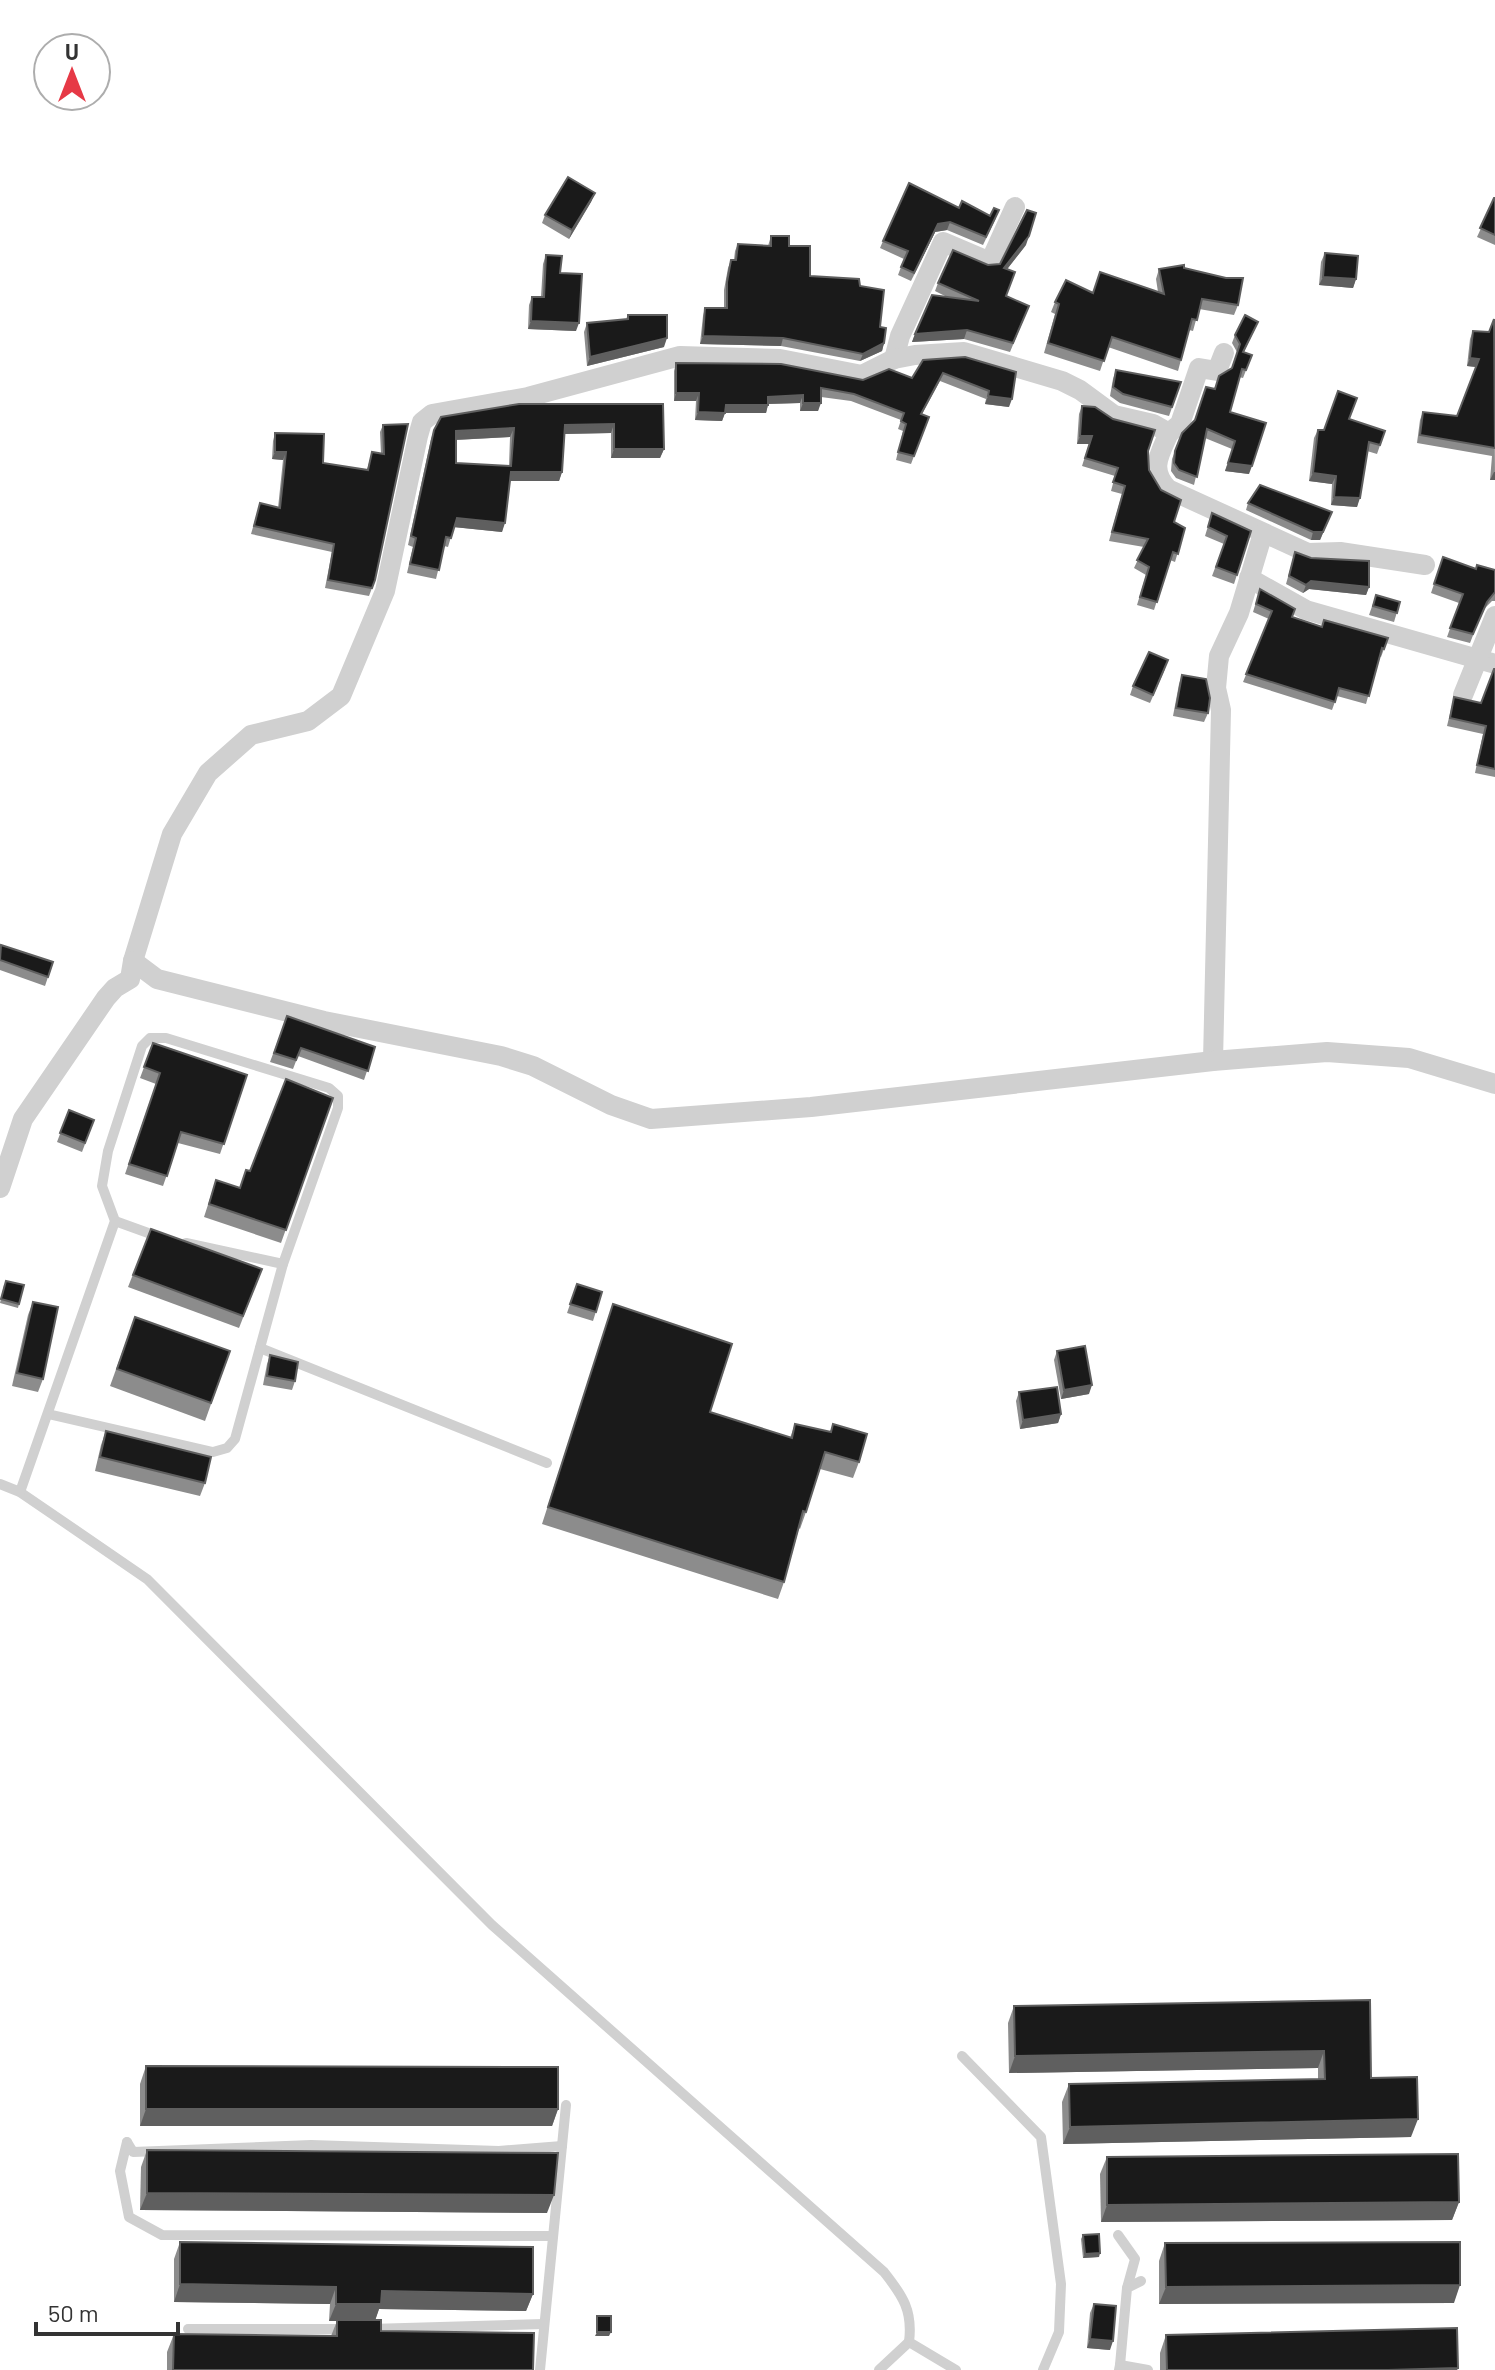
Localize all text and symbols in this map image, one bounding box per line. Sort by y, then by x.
north arrow [32,32,112,112]
text: U [65,38,79,64]
scale bar [36,2286,178,2336]
text: 50 m [48,2298,99,2327]

